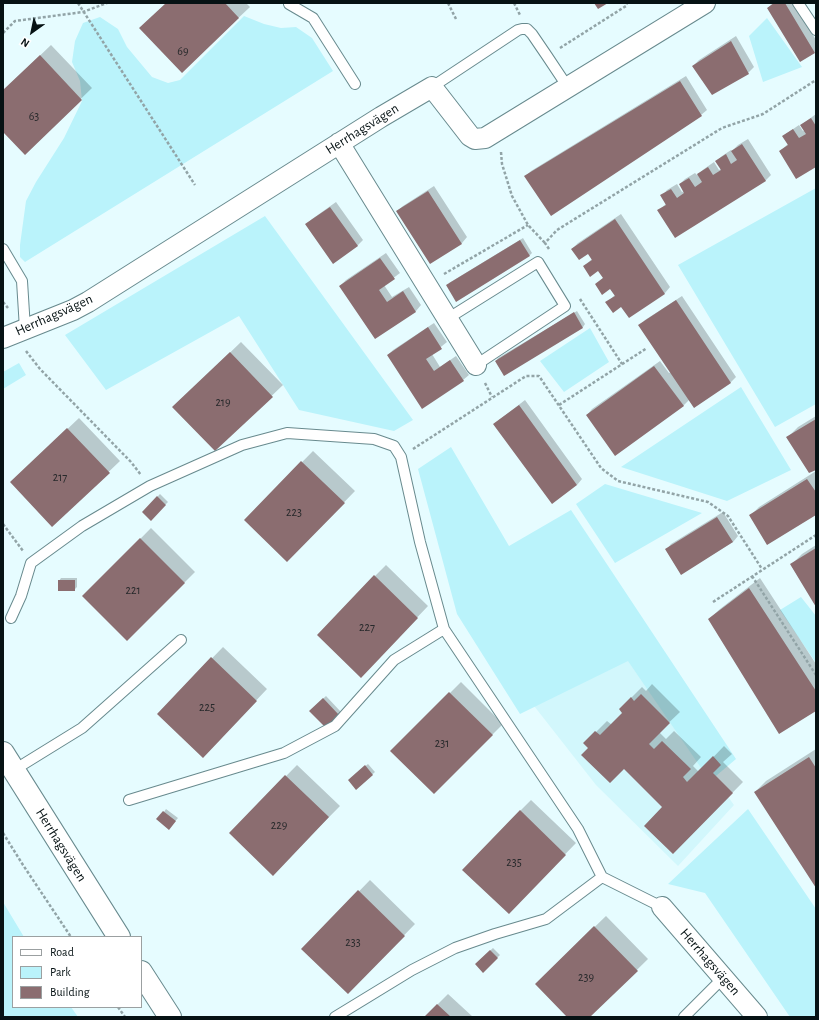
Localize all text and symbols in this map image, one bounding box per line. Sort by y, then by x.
north arrow [12,12,52,52]
text: N [19,36,31,49]
house number: 69 [177,44,189,58]
street label: Herrhagsvägen [322,100,402,158]
house number: 63 [29,109,39,123]
street label: Herrhagsvägen [13,290,95,340]
house number: 219 [215,395,231,409]
house number: 217 [53,470,67,484]
house number: 223 [286,505,302,519]
house number: 221 [125,583,141,597]
house number: 227 [359,620,375,634]
house number: 225 [199,700,215,714]
house number: 231 [435,736,449,750]
street label: Herrhagsvägen [32,805,90,885]
house number: 229 [271,818,287,832]
house number: 235 [506,855,522,869]
street label: Herrhagsvägen [676,925,744,999]
house number: 233 [345,935,361,949]
legend [12,936,142,1008]
text: Road [50,946,74,958]
text: Park [50,966,71,978]
house number: 239 [578,970,594,984]
text: Building [50,986,90,998]

